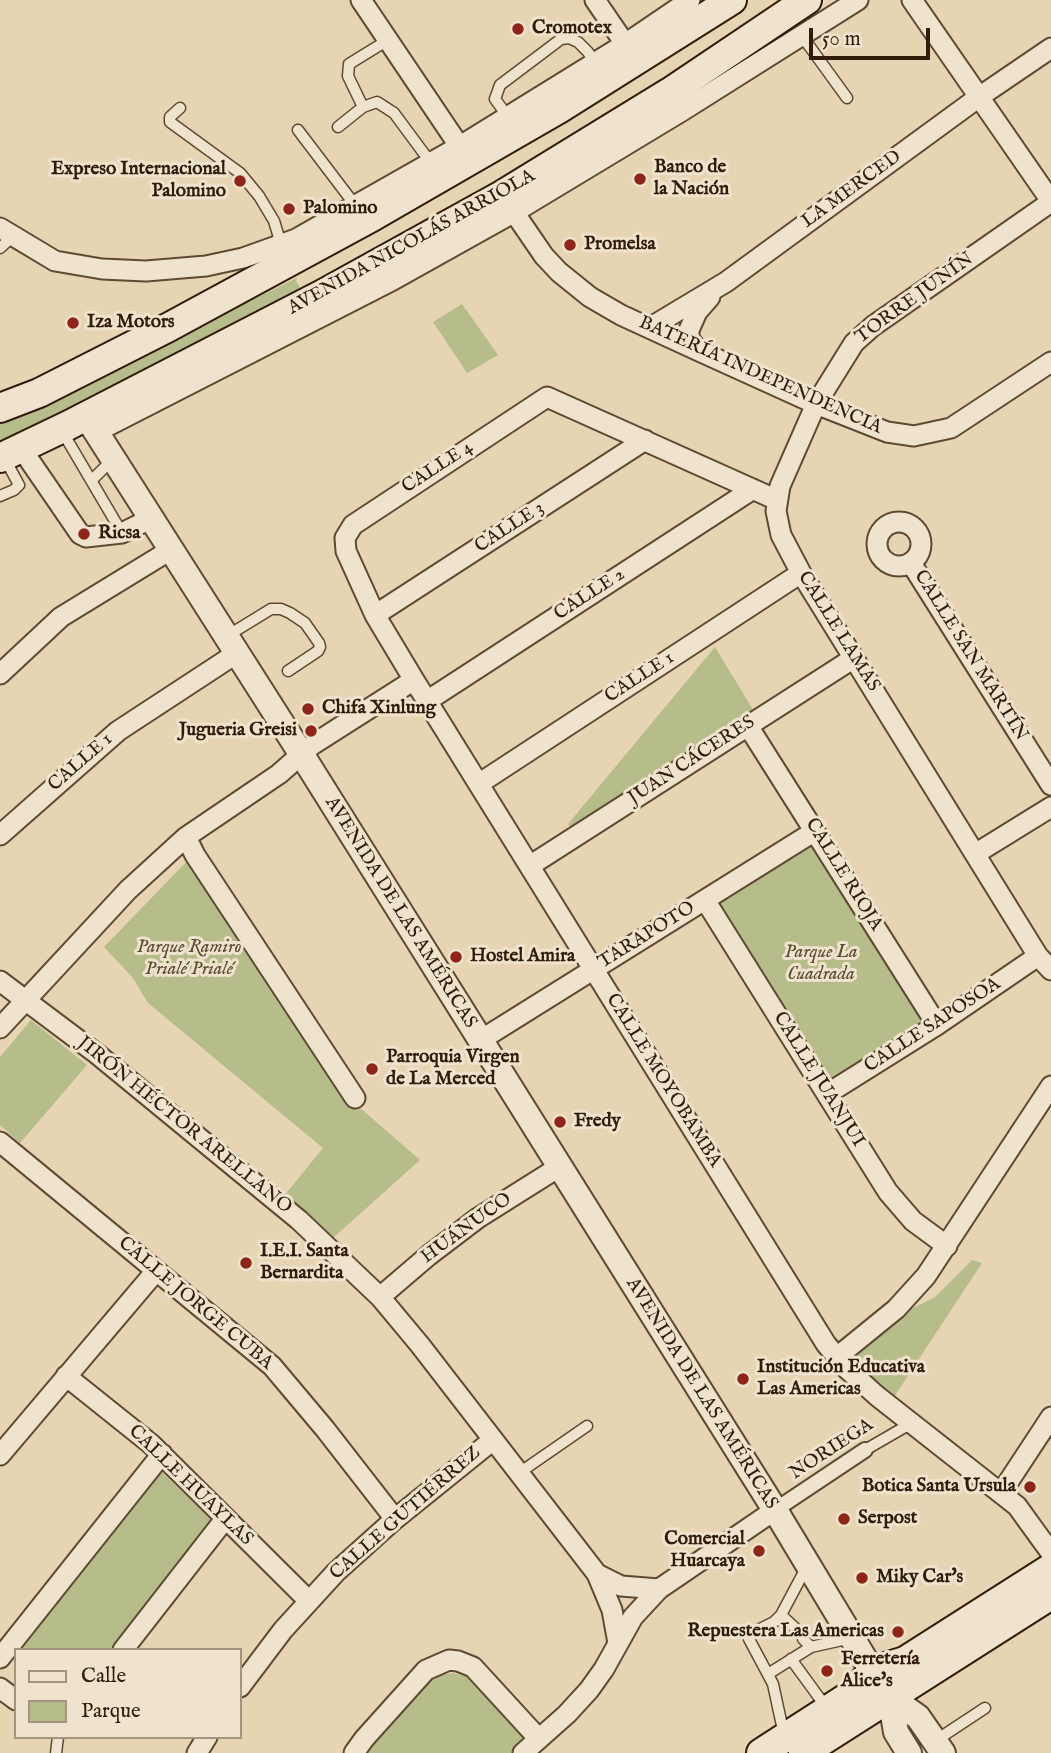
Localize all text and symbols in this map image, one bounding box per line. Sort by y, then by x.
scale bar [813,14,934,58]
place label: Cromotex [532,18,612,40]
marker: Cromotex [510,21,526,37]
text: 50 m [822,26,861,53]
street label: LA MERCED [798,146,906,234]
place label: Banco de la Nación [654,157,729,201]
place label: Expreso Internacional Palomino [51,159,226,203]
street label: AVENIDA NICOLÁS ARRIOLA [284,165,540,321]
marker: Banco de la Nación [632,171,648,187]
marker: Expreso Internacional Palomino [232,173,248,189]
place label: Palomino [303,198,378,220]
marker: Palomino [281,201,297,217]
place label: Promelsa [584,234,656,256]
marker: Promelsa [562,237,578,253]
street label: TORRE JUNÍN [852,249,978,349]
place label: Iza Motors [87,312,175,334]
street label: BATERÍA INDEPENDENCIA [635,312,885,440]
marker: Iza Motors [65,315,81,331]
street label: CALLE 4 [398,437,478,499]
street label: CALLE 3 [471,497,549,559]
place label: Ricsa [98,523,140,545]
marker: Ricsa [76,526,92,542]
street label: CALLE 2 [550,564,630,626]
street label: CALLE SAN MARTÍN [908,566,1032,746]
street label: CALLE LAMAS [792,568,884,696]
street label: CALLE 1 [601,647,679,709]
place label: Chifa Xinlung [322,698,436,720]
marker: Chifa Xinlung [300,701,316,717]
street label: JUAN CÁCERES [624,712,760,810]
place label: Jugueria Greisi [179,720,297,742]
marker: Jugueria Greisi [303,723,319,739]
street label: CALLE 1 [44,729,118,797]
street label: AVENIDA DE LAS AMÉRICAS [319,793,481,1033]
street label: CALLE RIOJA [799,814,887,936]
street label: TARAPOTO [594,897,700,975]
park label: Parque Ramiro Prialé Prialé [137,937,241,981]
park label: Parque La Cuadrada [785,942,857,986]
place label: Hostel Amira [470,946,575,968]
marker: Hostel Amira [448,949,464,965]
street label: CALLE SAPOSOA [861,973,1005,1079]
street label: CALLE MOYOBAMBA [600,990,726,1172]
street label: CALLE JUANJUI [767,1008,869,1152]
street label: JIRÓN HÉCTOR ARELLANO [72,1032,296,1220]
place label: Parroquia Virgen de La Merced [386,1047,520,1091]
marker: Parroquia Virgen de La Merced [364,1061,380,1077]
place label: Fredy [574,1111,621,1133]
marker: Fredy [552,1114,568,1130]
street label: HUÁNUCO [417,1189,517,1269]
street label: CALLE JORGE CUBA [113,1233,277,1375]
place label: I.E.I. Santa Bernardita [260,1241,349,1285]
marker: I.E.I. Santa Bernardita [238,1255,254,1271]
street label: AVENIDA DE LAS AMÉRICAS [620,1274,782,1514]
place label: Institución Educativa Las Americas [757,1357,925,1401]
marker: Institución Educativa Las Americas [735,1371,751,1387]
street label: NORIEGA [786,1415,878,1485]
street label: CALLE HUAYLAS [123,1421,257,1551]
street label: CALLE GUTIÉRREZ [326,1442,486,1586]
place label: Botica Santa Ursula [862,1476,1016,1498]
marker: Botica Santa Ursula [1022,1479,1038,1495]
place label: Serpost [858,1508,917,1530]
marker: Serpost [836,1511,852,1527]
place label: Comercial Huarcaya [664,1529,745,1573]
marker: Comercial Huarcaya [751,1543,767,1559]
place label: Miky Car's [876,1567,963,1589]
marker: Miky Car's [854,1570,870,1586]
place label: Repuestera Las Americas [687,1621,884,1643]
marker: Repuestera Las Americas [890,1624,906,1640]
legend [14,1648,242,1739]
place label: Ferretería Alice's [841,1649,920,1693]
text: Calle [81,1663,126,1690]
marker: Ferretería Alice's [819,1663,835,1679]
text: Parque [81,1698,141,1725]

